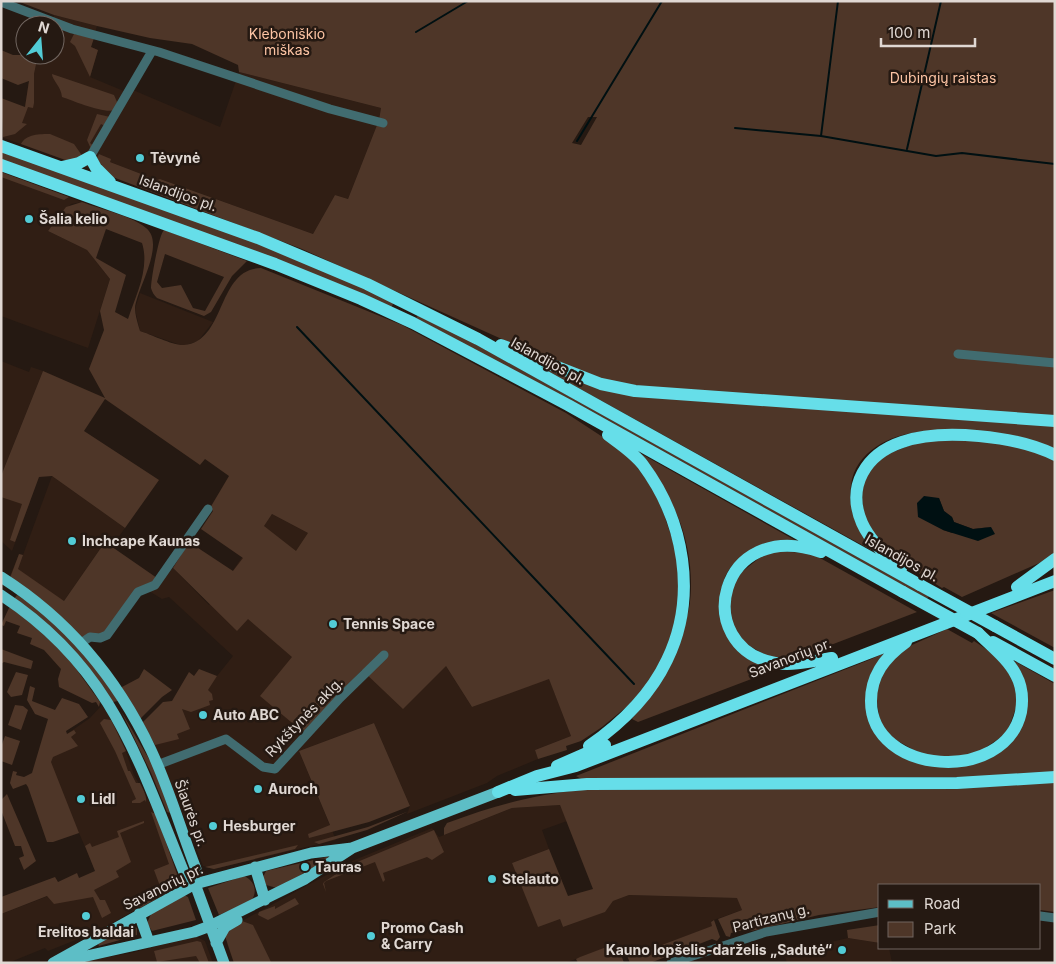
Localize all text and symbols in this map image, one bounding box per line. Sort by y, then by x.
north arrow [15,15,65,65]
scale bar [881,15,975,47]
text: N [36,17,52,37]
text: 100 m [888,23,930,42]
park label: Kleboniškio miškas [249,25,325,58]
park label: Dubingių raistas [890,69,996,86]
place label: Tėvynė [150,149,200,166]
marker: Tėvynė [134,152,146,164]
street label: Islandijos pl. [137,171,219,214]
place label: Šalia kelio [39,210,108,227]
marker: Šalia kelio [23,213,35,225]
street label: Islandijos pl. [508,333,588,388]
street label: Islandijos pl. [862,530,942,585]
place label: Inchcape Kaunas [82,532,200,549]
marker: Inchcape Kaunas [66,535,78,547]
place label: Tennis Space [343,615,435,632]
marker: Tennis Space [327,618,339,630]
street label: Savanorių pr. [746,634,834,681]
street label: Rykštynės aklg. [261,673,346,760]
place label: Auto ABC [213,706,279,723]
marker: Auto ABC [197,709,209,721]
street label: Šiaurės pr. [172,777,211,849]
place label: Auroch [268,780,318,797]
marker: Auroch [252,783,264,795]
place label: Lidl [91,790,115,807]
marker: Lidl [75,793,87,805]
place label: Hesburger [223,817,296,834]
marker: Hesburger [207,820,219,832]
place label: Tauras [315,858,362,875]
street label: Savanorių pr. [120,860,206,913]
marker: Tauras [299,861,311,873]
place label: Stelauto [502,870,559,887]
marker: Stelauto [486,873,498,885]
legend [878,884,1041,949]
text: Road [924,894,960,913]
street label: Partizanų g. [731,900,811,935]
marker: Erelitos baldai [80,910,92,922]
place label: Promo Cash & Carry [381,919,464,952]
text: Park [924,919,957,938]
place label: Erelitos baldai [38,923,134,940]
marker: Promo Cash & Carry [365,930,377,942]
place label: Kauno lopšelis-darželis „Sadutė“ [606,941,832,958]
marker: Kauno lopšelis-darželis „Sadutė“ [836,944,848,956]

